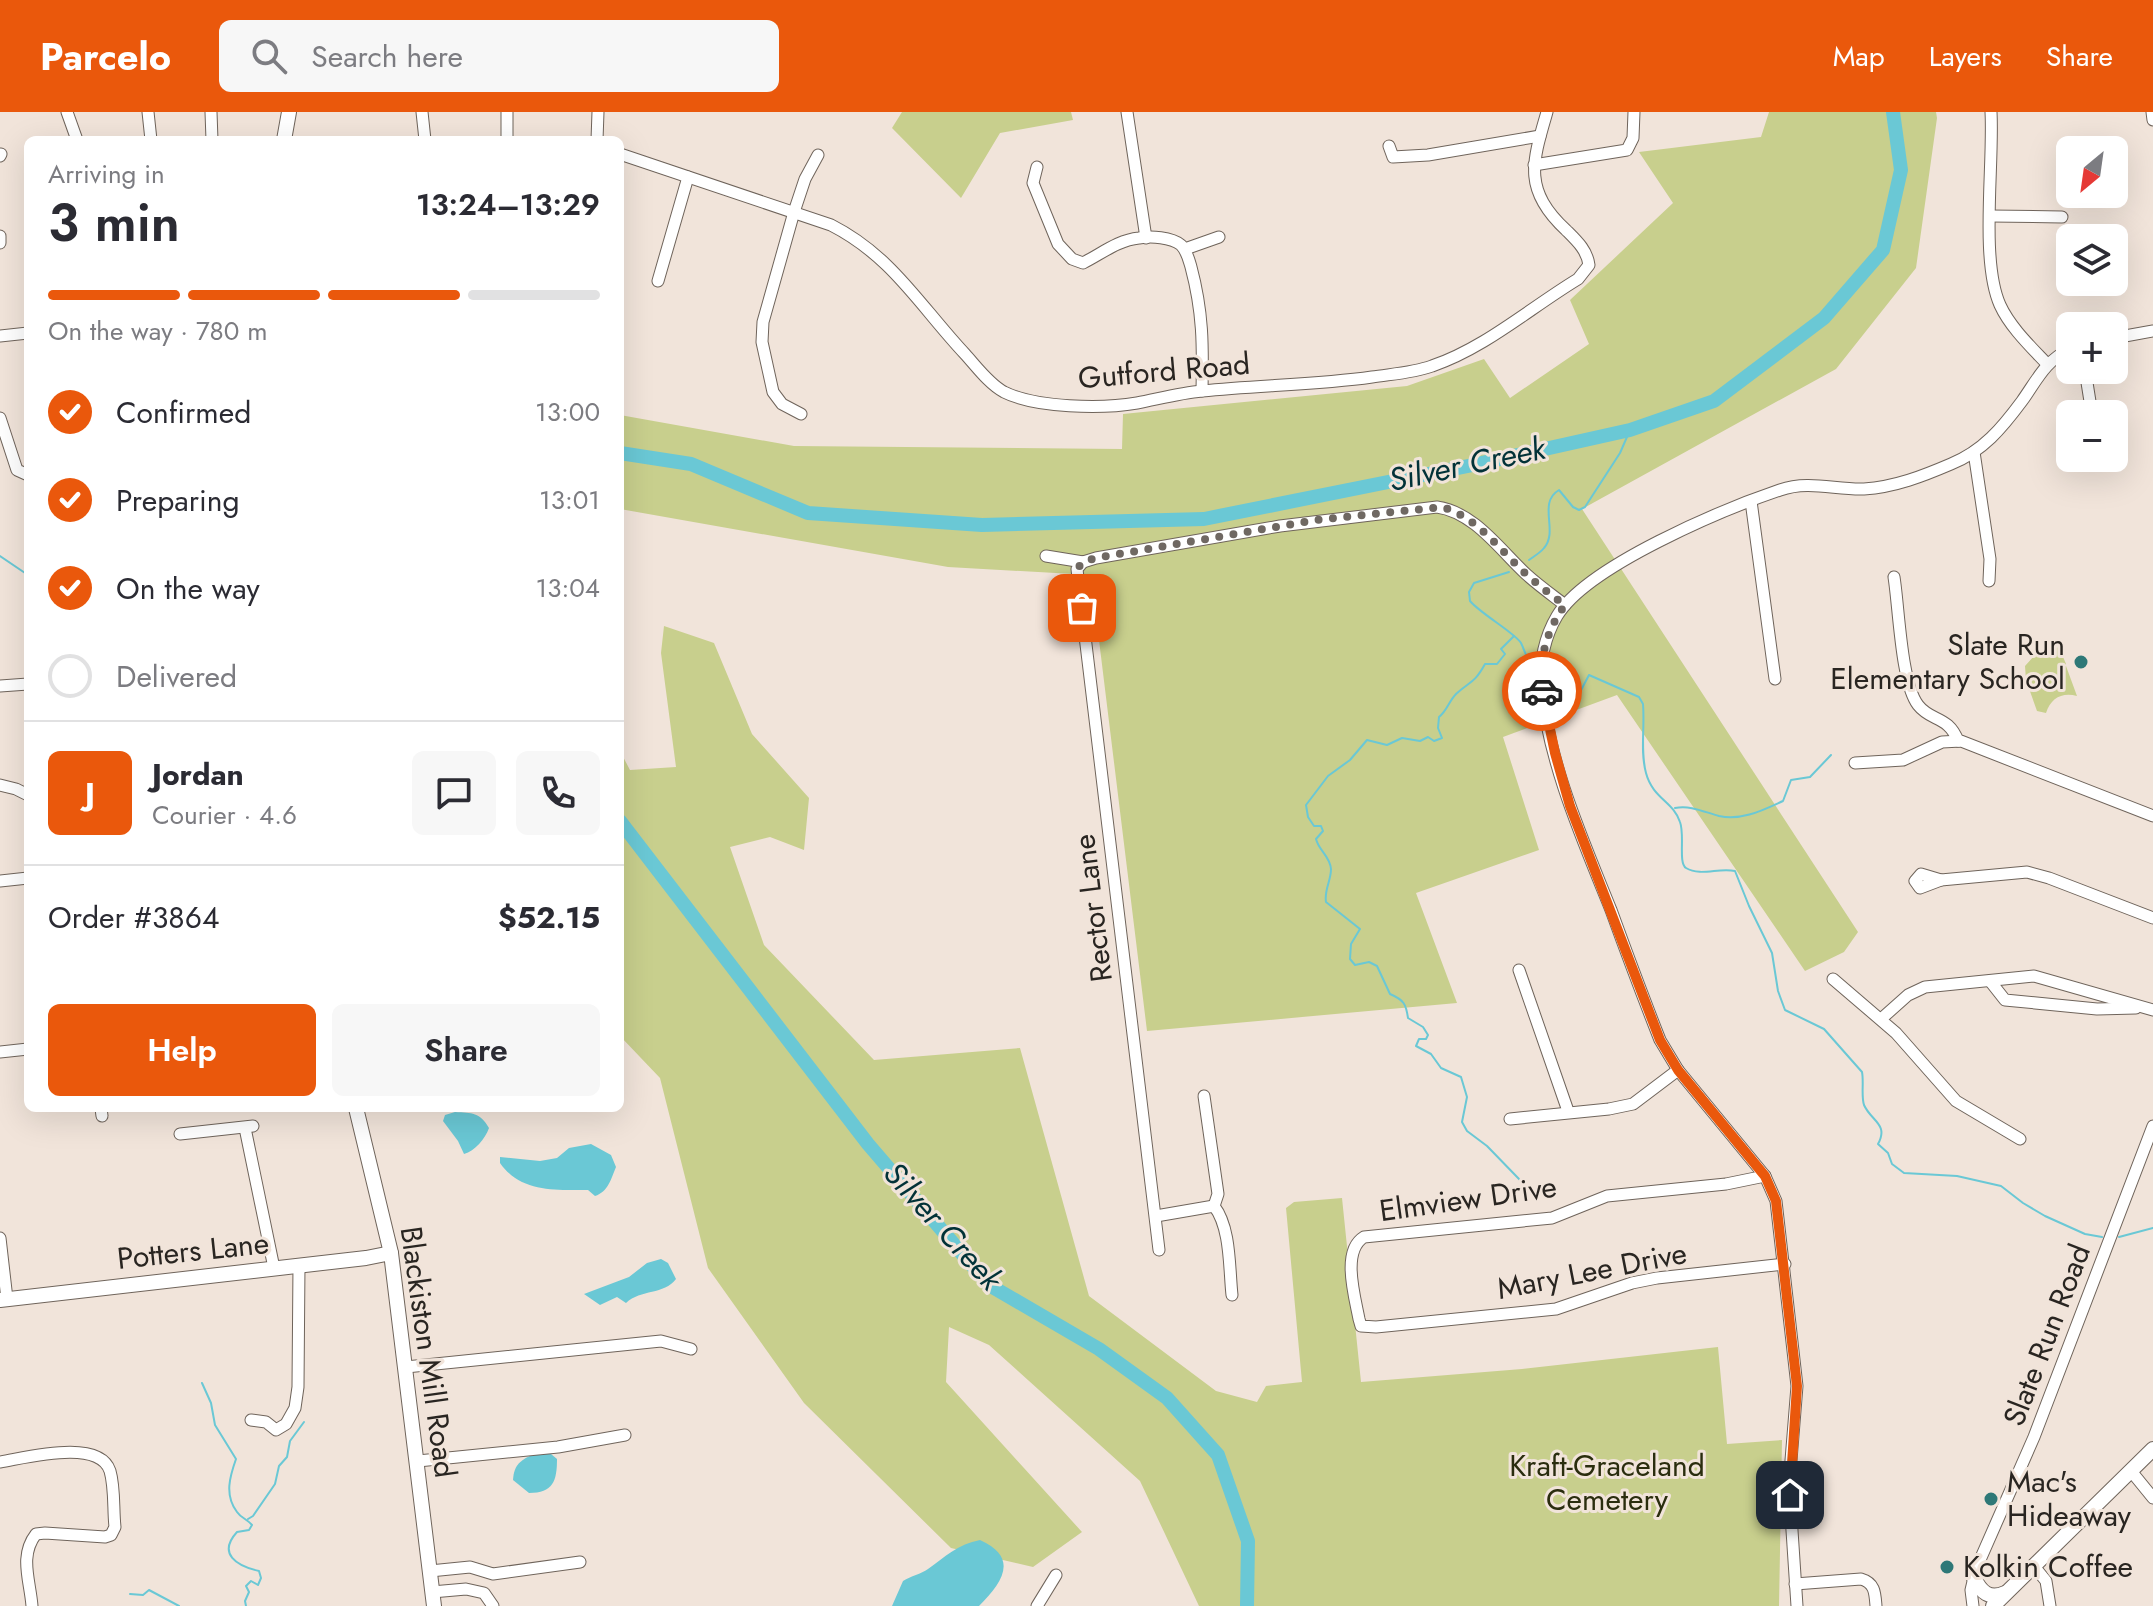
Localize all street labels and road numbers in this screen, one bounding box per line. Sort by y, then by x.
street label: Gutford Road [1076,342,1252,399]
street label: Rector Lane [1062,832,1123,984]
street label: Elmview Drive [1376,1165,1559,1232]
street label: Potters Lane [115,1221,271,1280]
street label: Blackiston Mill Road [390,1223,467,1480]
street label: Mary Lee Drive [1493,1231,1690,1310]
street label: Slate Run Road [1992,1238,2101,1432]

